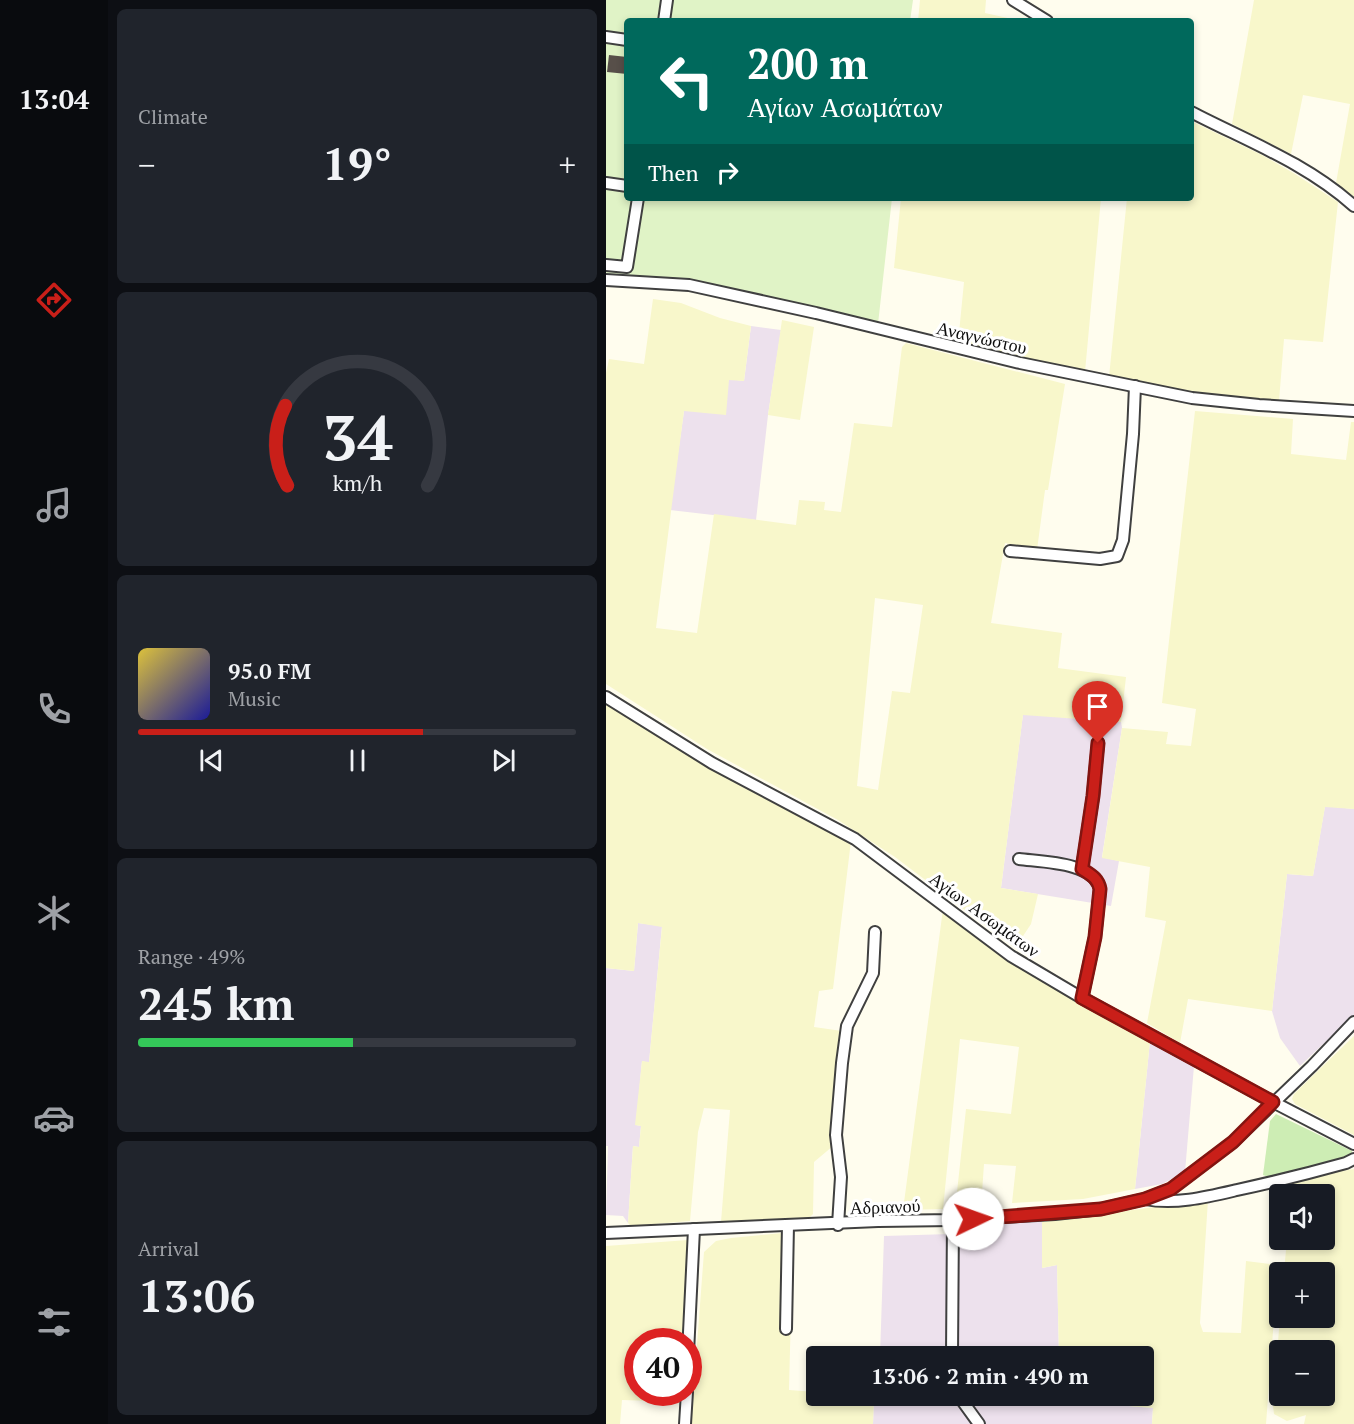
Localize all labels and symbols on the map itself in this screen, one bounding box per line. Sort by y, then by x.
street label: Αναγνώστου [934,315,1030,359]
pin [1072,681,1123,743]
street label: Αγίων Ασωμάτων [925,866,1045,962]
position arrow [941,1187,1005,1251]
street label: Αδριανού [849,1193,921,1219]
speed limit sign: 40 [624,1328,702,1406]

